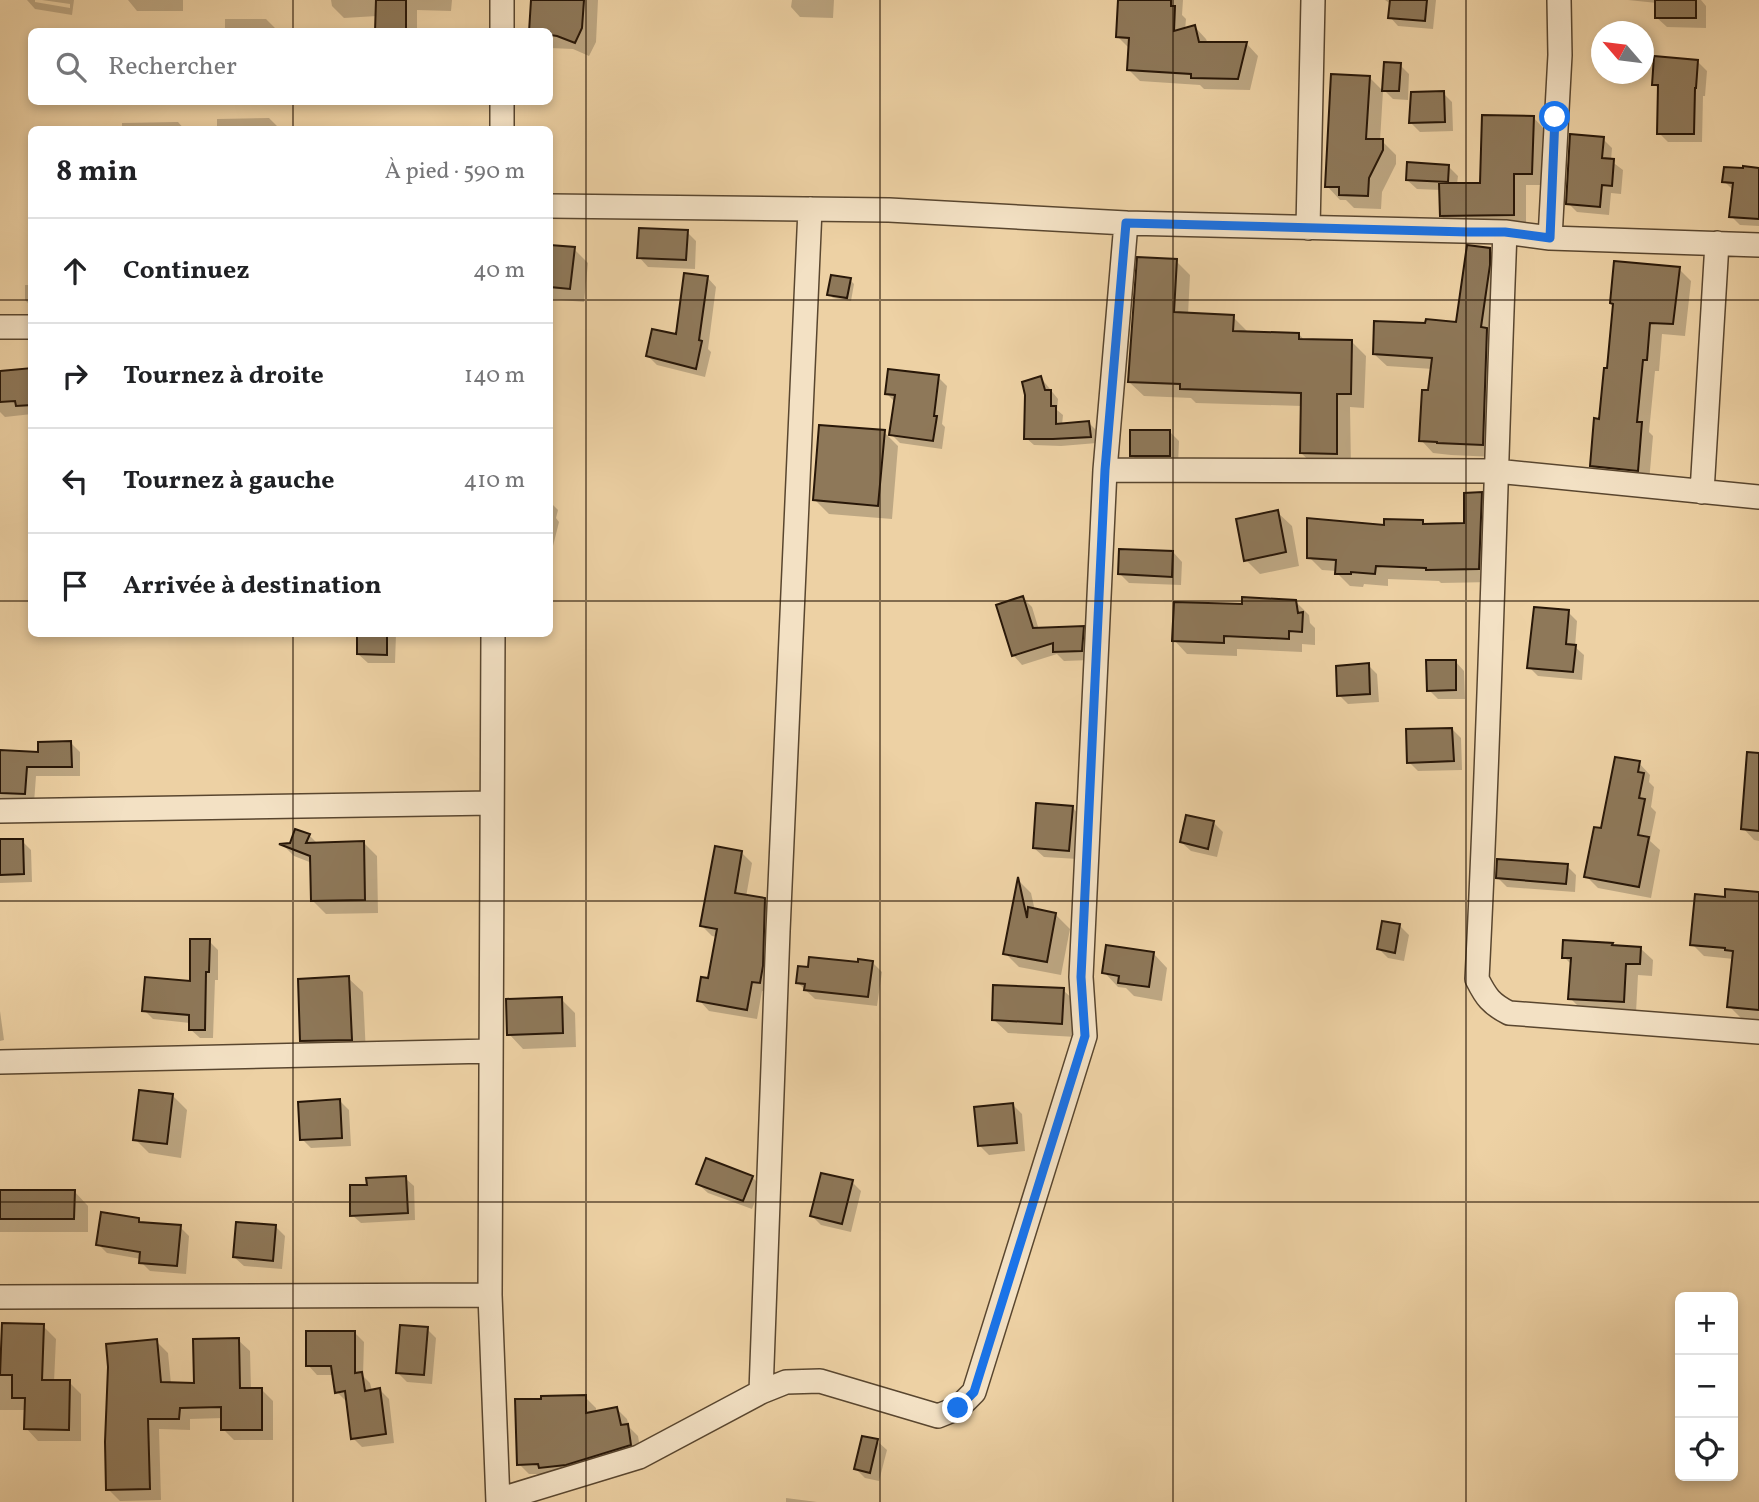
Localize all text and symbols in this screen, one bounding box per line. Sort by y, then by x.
north arrow [1591,21,1654,84]
search box [28,28,553,105]
icon: search [52,48,90,86]
text: Rechercher [108,49,237,85]
route start [1539,101,1570,132]
text: 8 min [56,151,138,193]
text: À pied · 590 m [385,156,525,188]
icon: ahead [56,252,94,290]
text: Continuez [123,253,249,289]
text: 40 m [473,255,525,287]
icon: right [56,357,94,395]
text: Tournez à droite [123,358,324,394]
text: 140 m [464,360,525,392]
icon: left [56,462,94,500]
text: Tournez à gauche [123,463,335,499]
text: 410 m [464,465,525,497]
icon: arrive [56,567,94,605]
text: Arrivée à destination [123,568,382,604]
map controls [1675,1292,1738,1481]
button: + [1675,1292,1738,1355]
button: − [1675,1355,1738,1418]
route end [942,1392,973,1423]
button: locate [1675,1418,1738,1481]

